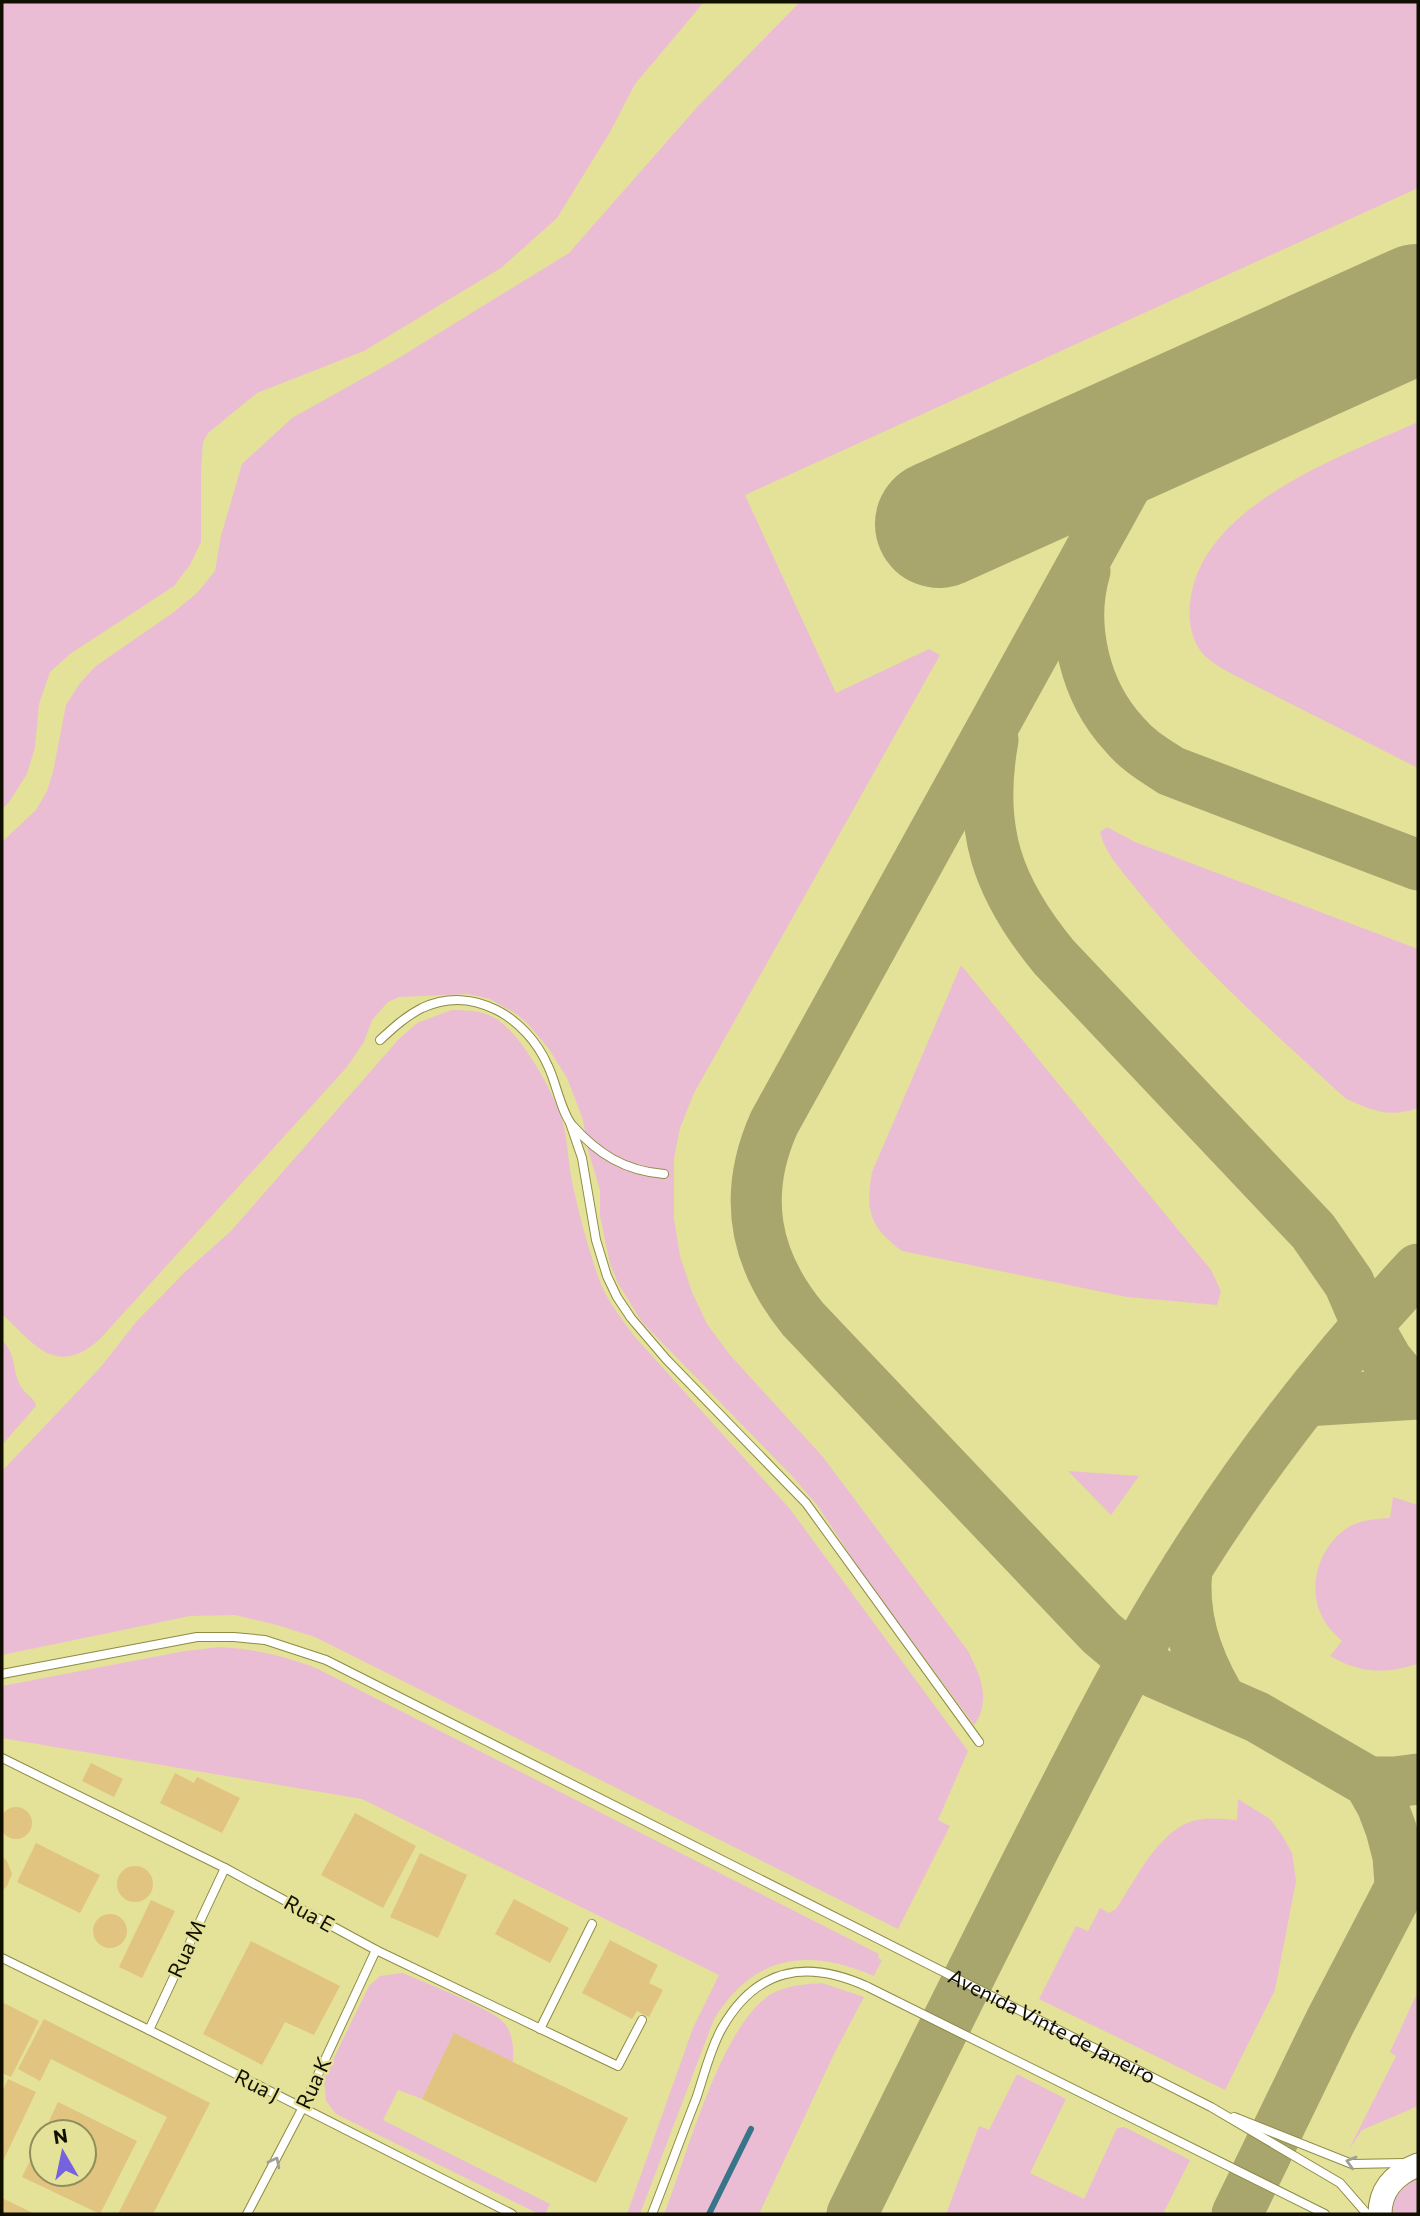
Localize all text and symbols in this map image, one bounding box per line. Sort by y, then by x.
street label: Rua E [280,1889,339,1937]
street label: Rua M [161,1916,210,1981]
street label: Avenida Vinte de Janeiro [945,1963,1160,2088]
street label: Rua K [290,2052,336,2112]
street label: Rua J [231,2063,284,2106]
north arrow [28,2118,98,2188]
text: N [51,2123,69,2148]
one-way arrow [1345,2155,1357,2170]
one-way arrow [266,2157,280,2169]

